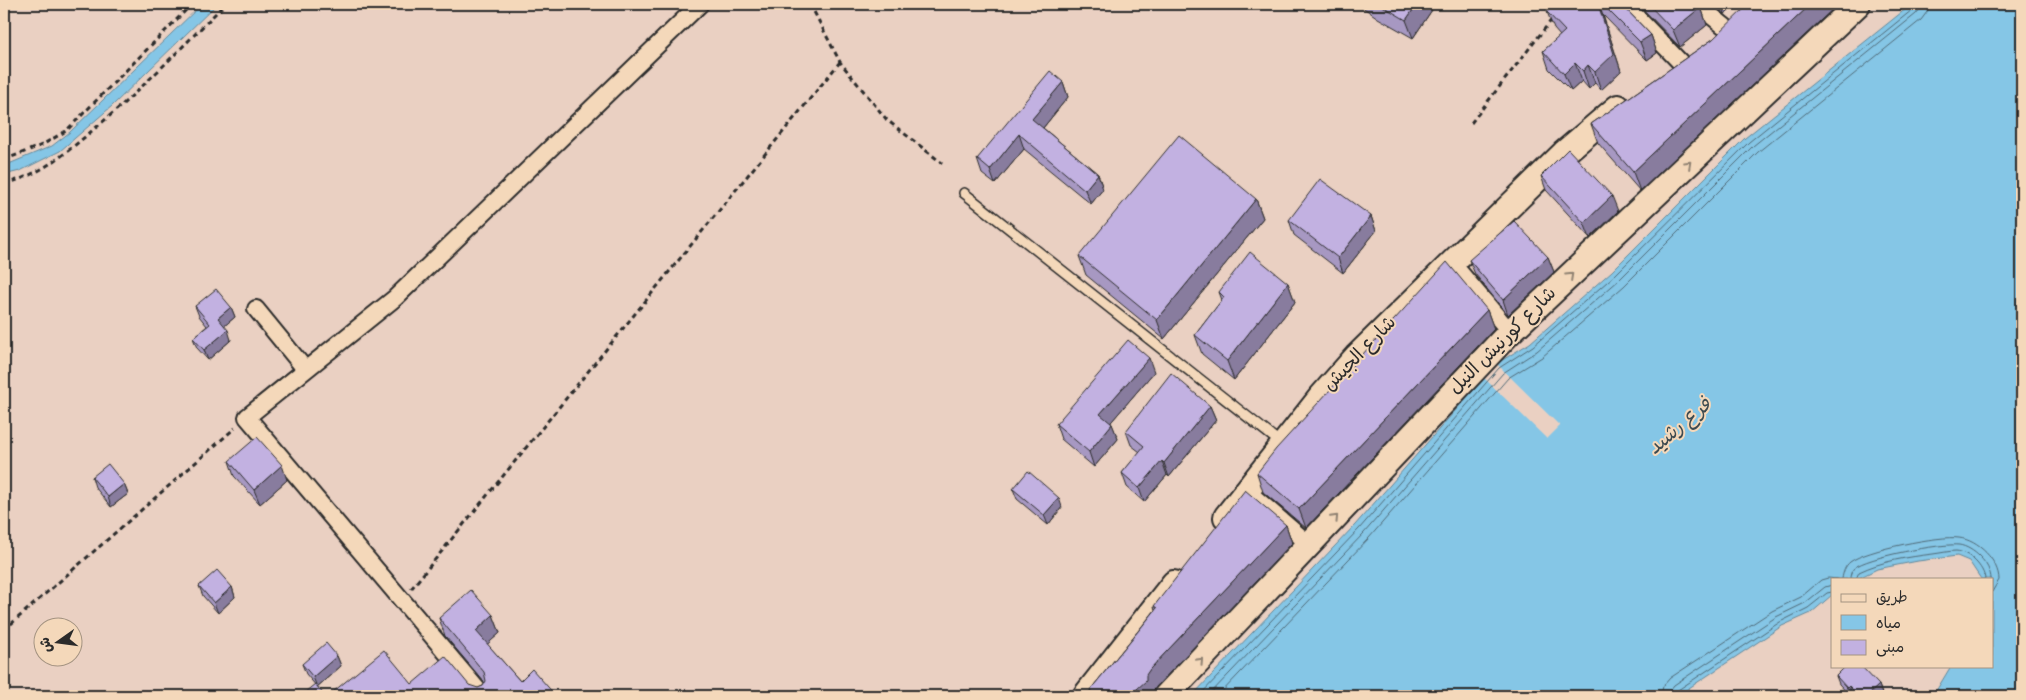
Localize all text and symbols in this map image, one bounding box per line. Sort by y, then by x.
one-way arrow [1683,161,1692,170]
one-way arrow [1564,273,1573,282]
street label: شارع كورنيش النيل [1445,283,1563,401]
street label: شارع الجيش [1320,313,1402,397]
water label: فرع رشيد [1644,394,1718,461]
one-way arrow [1329,514,1338,523]
legend [1831,578,1994,668]
text: طريق [1876,590,1908,608]
text: مياه [1876,616,1901,634]
north arrow [32,618,82,668]
text: ش [38,635,58,654]
text: مبنى [1876,640,1904,658]
one-way arrow [1194,658,1203,667]

